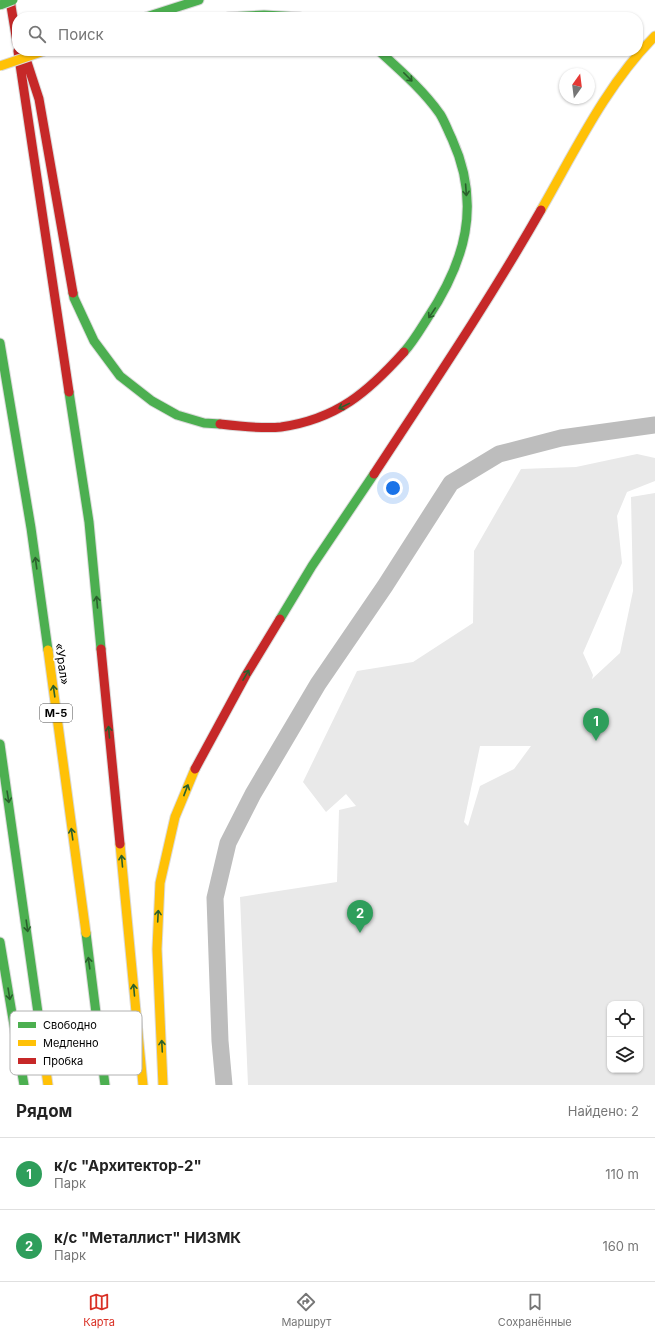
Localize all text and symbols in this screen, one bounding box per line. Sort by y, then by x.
search box [12,12,643,56]
icon: search [26,23,48,45]
text: Поиск [58,25,104,44]
north arrow [559,68,595,104]
one-way arrow [403,72,413,82]
one-way arrow [462,183,469,196]
one-way arrow [428,307,436,318]
one-way arrow [338,403,350,410]
your location [383,478,403,498]
one-way arrow [32,557,40,570]
one-way arrow [93,596,101,609]
street label: «Урал» [52,642,73,686]
one-way arrow [243,669,251,681]
one-way arrow [50,685,57,698]
road number: М-5 [40,704,72,722]
pin: 1 [583,708,609,741]
one-way arrow [106,726,113,739]
one-way arrow [183,784,190,796]
one-way arrow [4,790,12,803]
one-way arrow [68,828,76,841]
one-way arrow [118,855,125,868]
pin: 2 [347,900,373,933]
one-way arrow [155,910,162,923]
one-way arrow [23,919,30,932]
one-way arrow [85,957,93,970]
one-way arrow [130,984,138,997]
one-way arrow [5,987,13,1000]
map controls [607,1001,643,1073]
button: locate [607,1001,643,1037]
legend [10,1011,142,1075]
text: Свободно [43,1018,97,1032]
text: Медленно [43,1036,99,1050]
button: layers [607,1037,643,1073]
one-way arrow [158,1040,165,1053]
text: Пробка [43,1054,83,1068]
text: Рядом [16,1101,72,1121]
text: Найдено: 2 [568,1103,639,1119]
text: к/с "Архитектор-2" [54,1156,202,1175]
text: 1 [26,1166,32,1182]
text: 110 m [605,1166,639,1182]
text: Парк [54,1175,86,1191]
text: к/с "Металлист" НИЗМК [54,1228,241,1247]
text: 2 [25,1238,33,1254]
text: 160 m [602,1238,639,1254]
text: Парк [54,1247,86,1263]
tab: Карта [83,1291,115,1329]
tab: Маршрут [281,1291,331,1329]
tab: Сохранённые [498,1291,572,1329]

